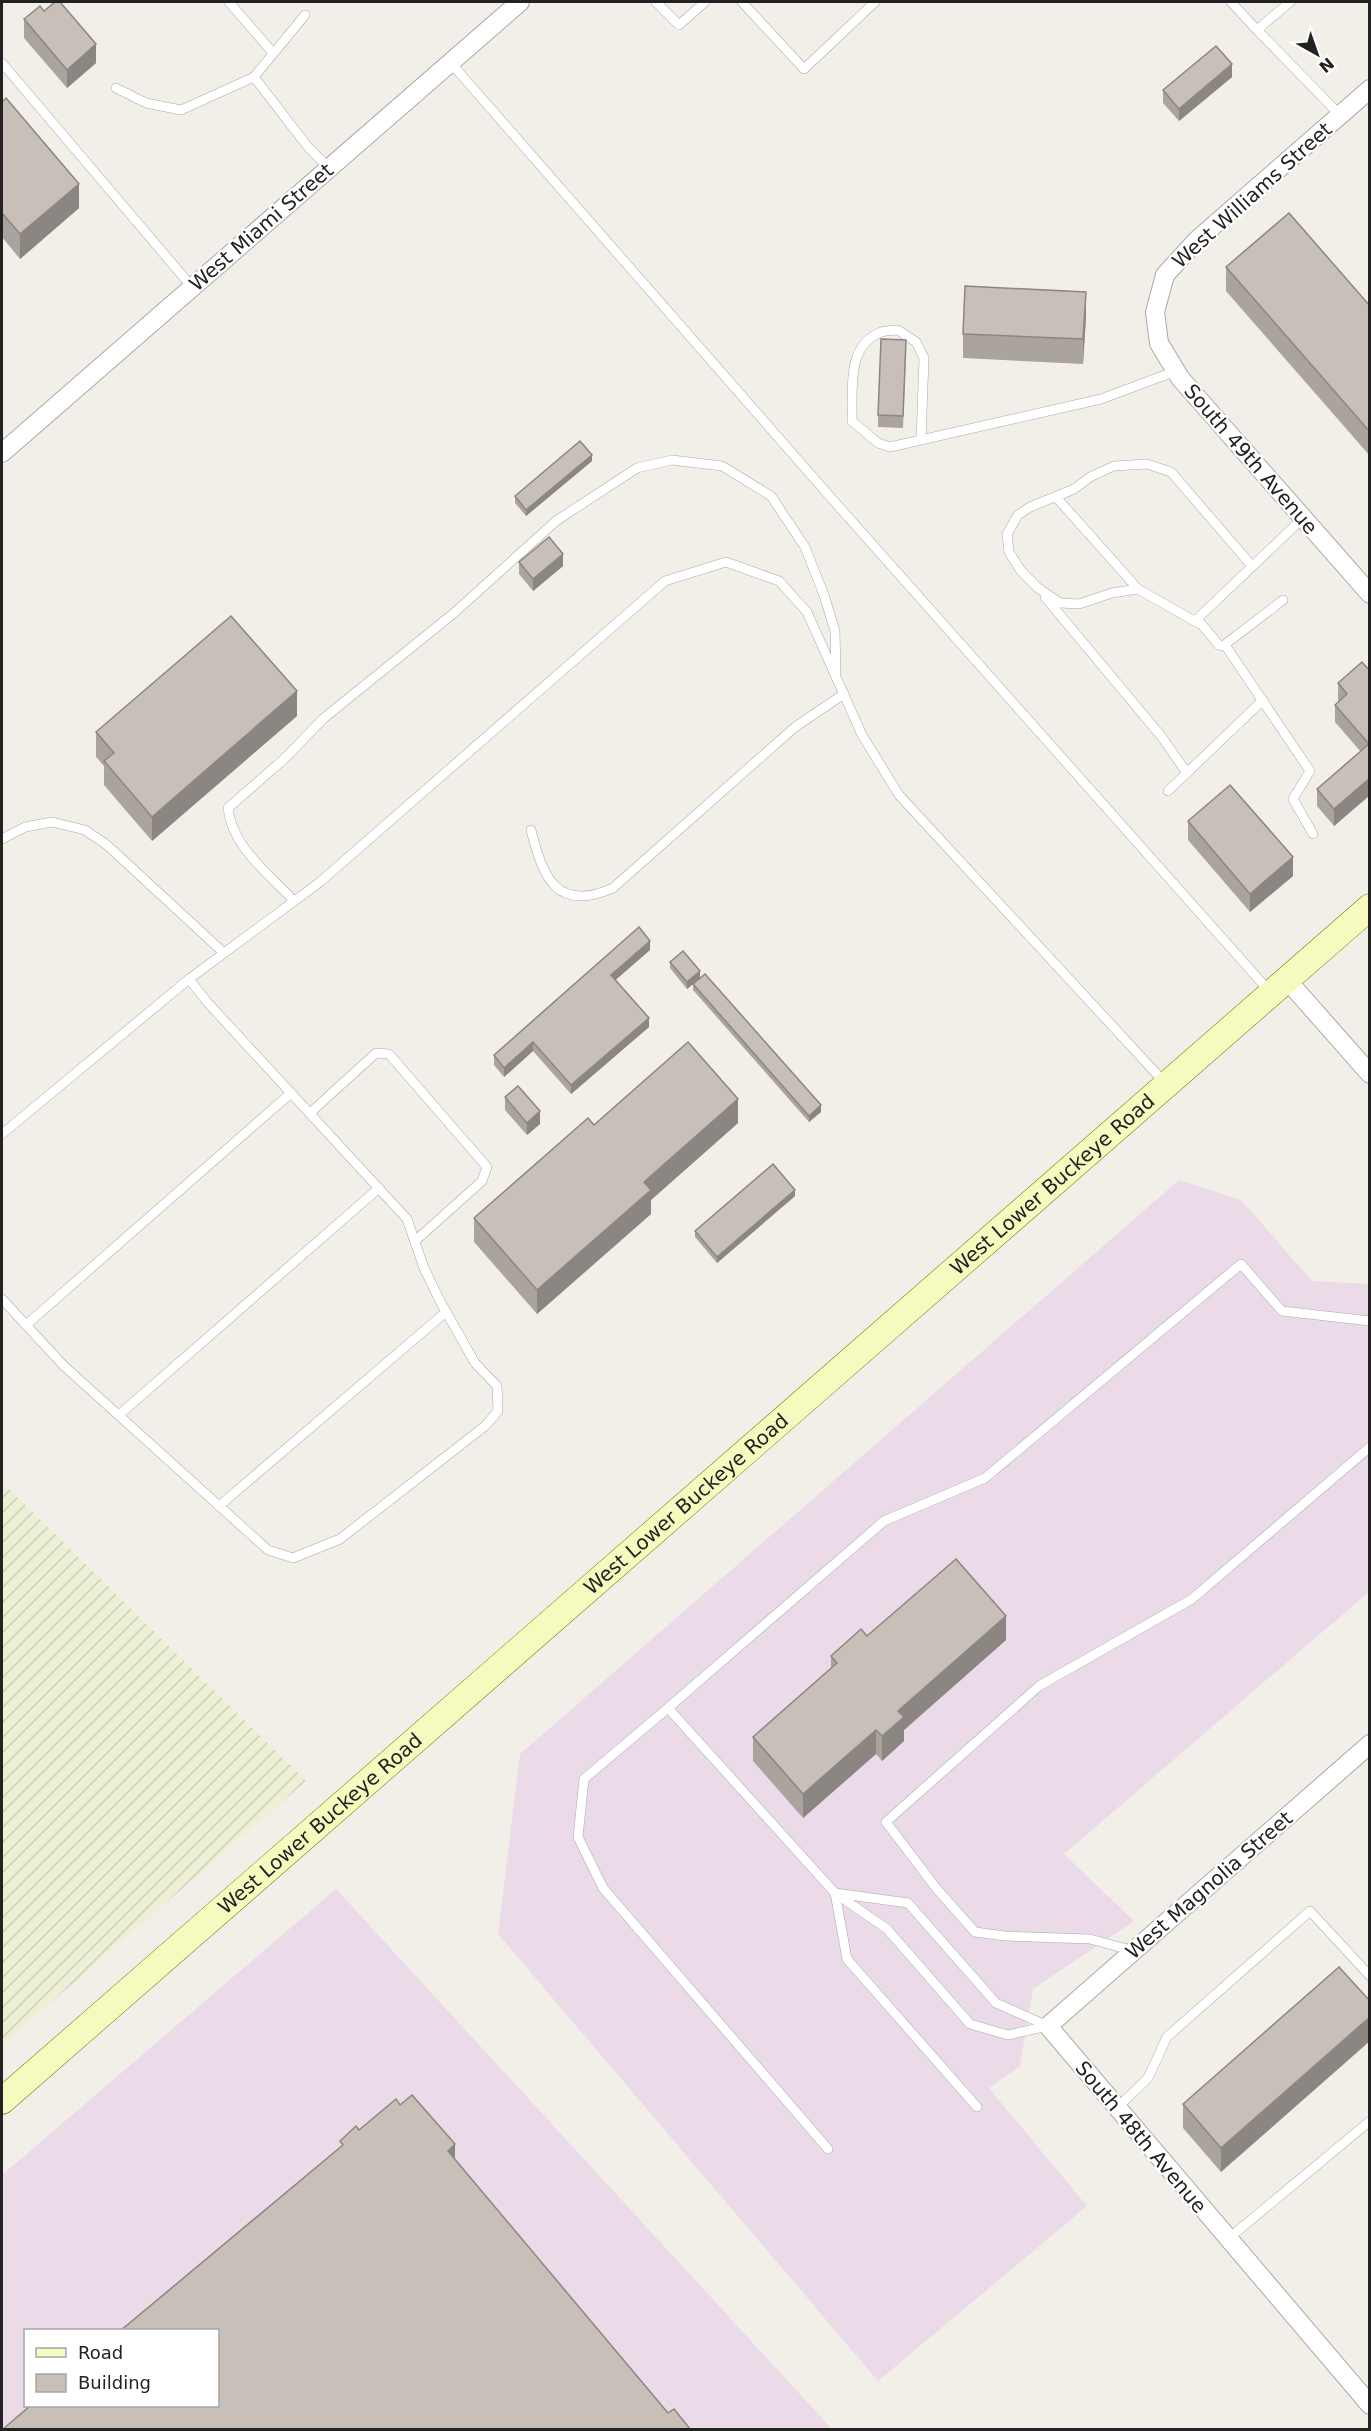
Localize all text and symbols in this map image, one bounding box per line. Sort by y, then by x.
north arrow [1287,24,1347,84]
text: N [1315,54,1338,77]
street label: West Williams Street [1167,117,1337,273]
street label: West Miami Street [184,158,338,296]
street label: South 49th Avenue [1179,379,1323,539]
street label: West Lower Buckeye Road [945,1089,1159,1280]
street label: West Lower Buckeye Road [579,1408,793,1600]
street label: West Lower Buckeye Road [213,1728,427,1919]
street label: West Magnolia Street [1121,1806,1297,1964]
street label: South 48th Avenue [1070,2056,1212,2218]
legend [24,2329,219,2407]
text: Road [78,2342,123,2363]
text: Building [78,2372,151,2393]

